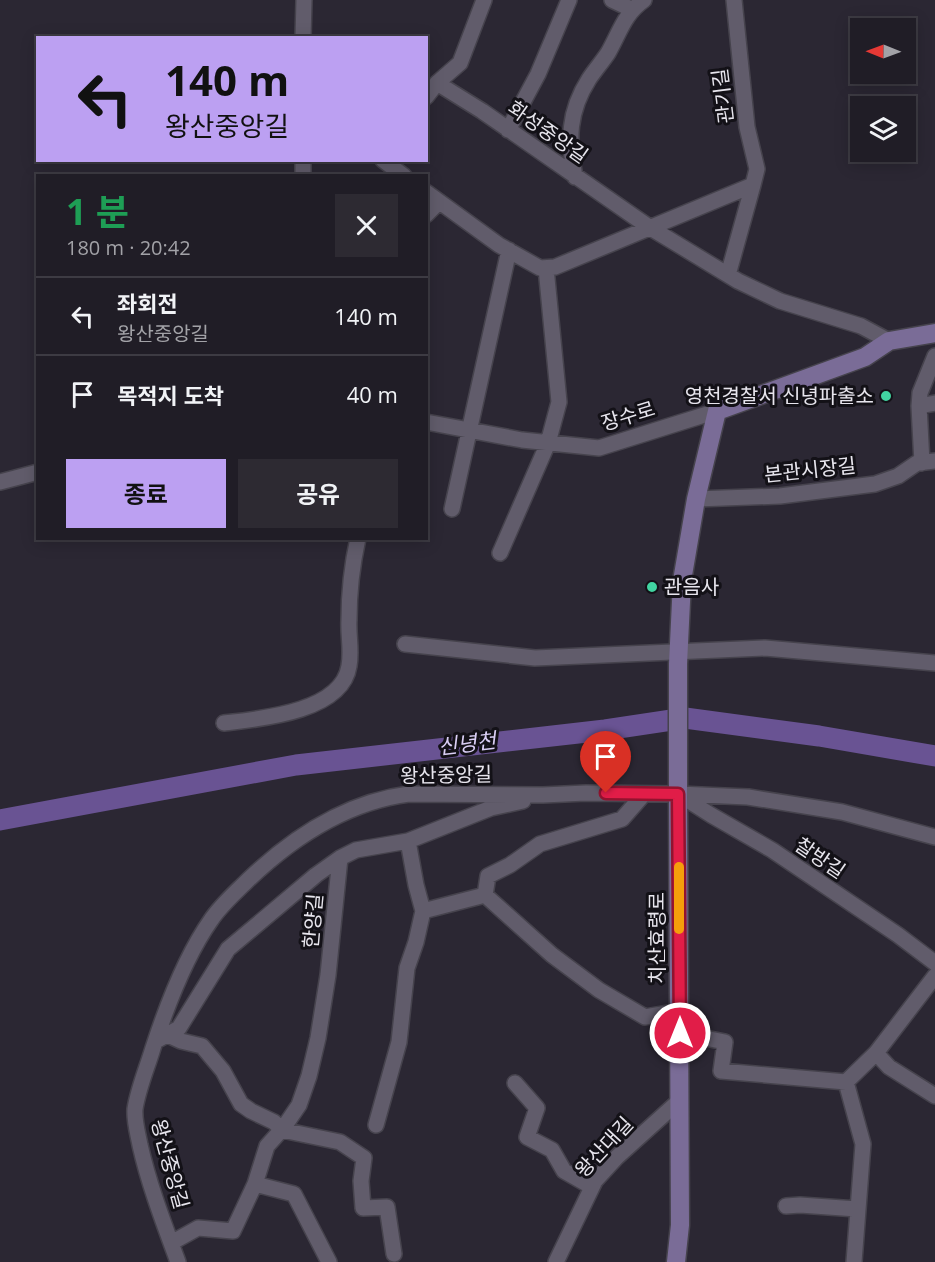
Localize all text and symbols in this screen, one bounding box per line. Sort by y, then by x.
north arrow [850,18,916,84]
map controls [850,18,916,162]
text: 140 m [165,51,289,108]
icon: left [66,60,144,138]
street label: 관기길 [706,67,739,125]
street label: 화성중앙길 [503,94,594,169]
button: layers [850,96,916,162]
text: 왕산중앙길 [165,107,289,144]
text: 1 분 [66,187,129,236]
button: close [335,194,398,257]
text: 180 m · 20:42 [66,234,191,261]
text: 좌회전 [117,288,178,318]
icon: left [66,300,99,333]
text: 140 m [334,301,398,331]
text: 왕산중앙길 [117,320,209,347]
icon: arrive [66,378,99,411]
text: 40 m [347,379,398,409]
text: 목적지 도착 [117,380,224,410]
place label: 영천경찰서 신녕파출소 [685,382,874,409]
marker: 영천경찰서 신녕파출소 [879,389,893,403]
street label: 장수로 [598,395,658,437]
street label: 본관시장길 [763,451,857,488]
button: 종료 [66,459,226,528]
button: 공유 [238,459,398,528]
place label: 관음사 [664,573,719,600]
marker: 관음사 [645,580,659,594]
water label: 신녕천 [436,725,500,760]
pin [580,731,631,793]
icon: arrive [589,740,622,773]
street label: 왕산중앙길 [400,760,492,789]
street label: 찰방길 [790,831,851,884]
street label: 한양길 [297,892,328,950]
street label: 치산효령로 [643,892,670,984]
position arrow [648,1001,712,1065]
street label: 왕산대길 [569,1111,639,1183]
street label: 왕산중앙길 [146,1116,195,1212]

